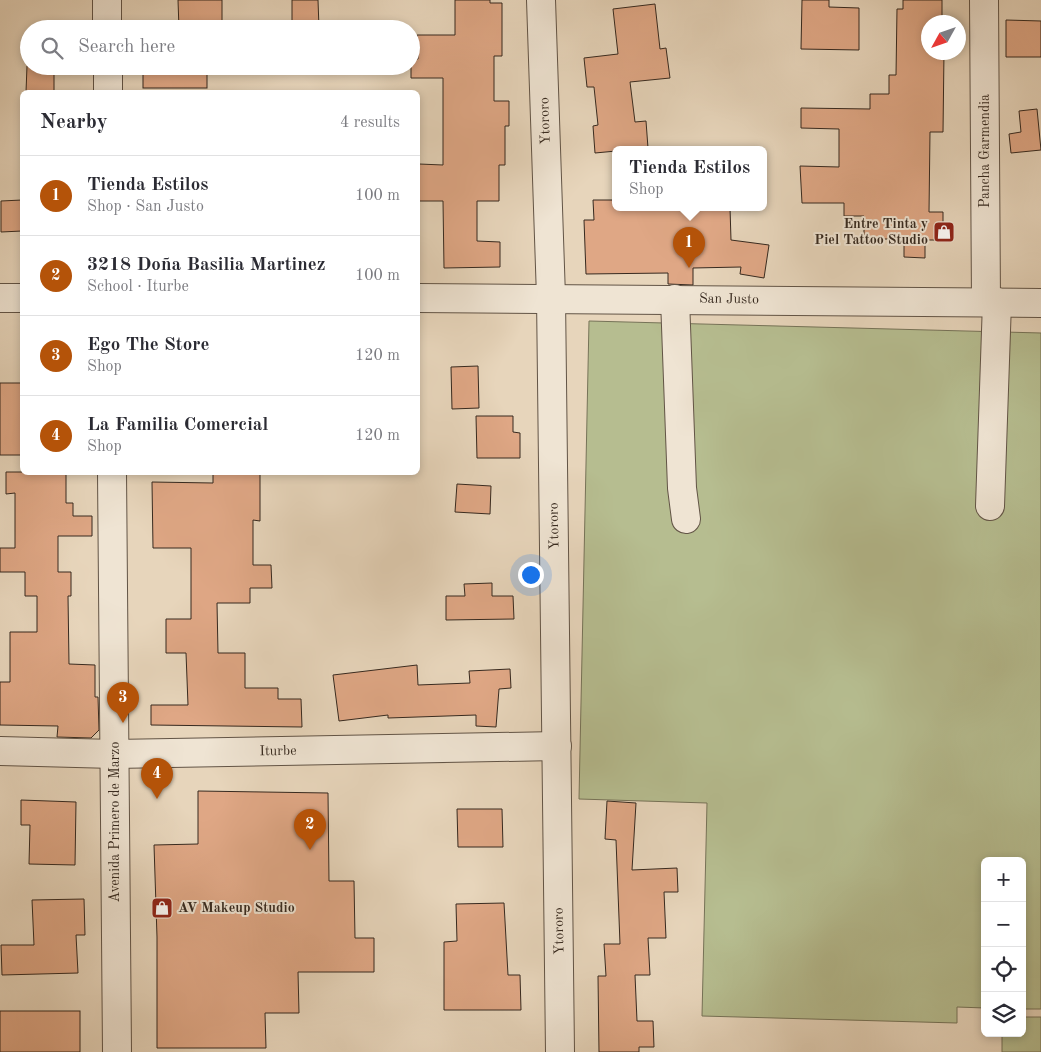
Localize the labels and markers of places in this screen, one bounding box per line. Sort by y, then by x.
place label: Entre Tinta y Piel Tattoo Studio [814,217,928,247]
shop icon: Entre Tinta y Piel Tattoo Studio [932,220,956,244]
pin: 1 [673,227,705,268]
pin: 3 [107,682,139,723]
pin: 4 [141,758,173,799]
pin: 2 [294,809,326,850]
shop icon: AV Makeup Studio [150,896,174,920]
place label: AV Makeup Studio [178,901,295,915]

